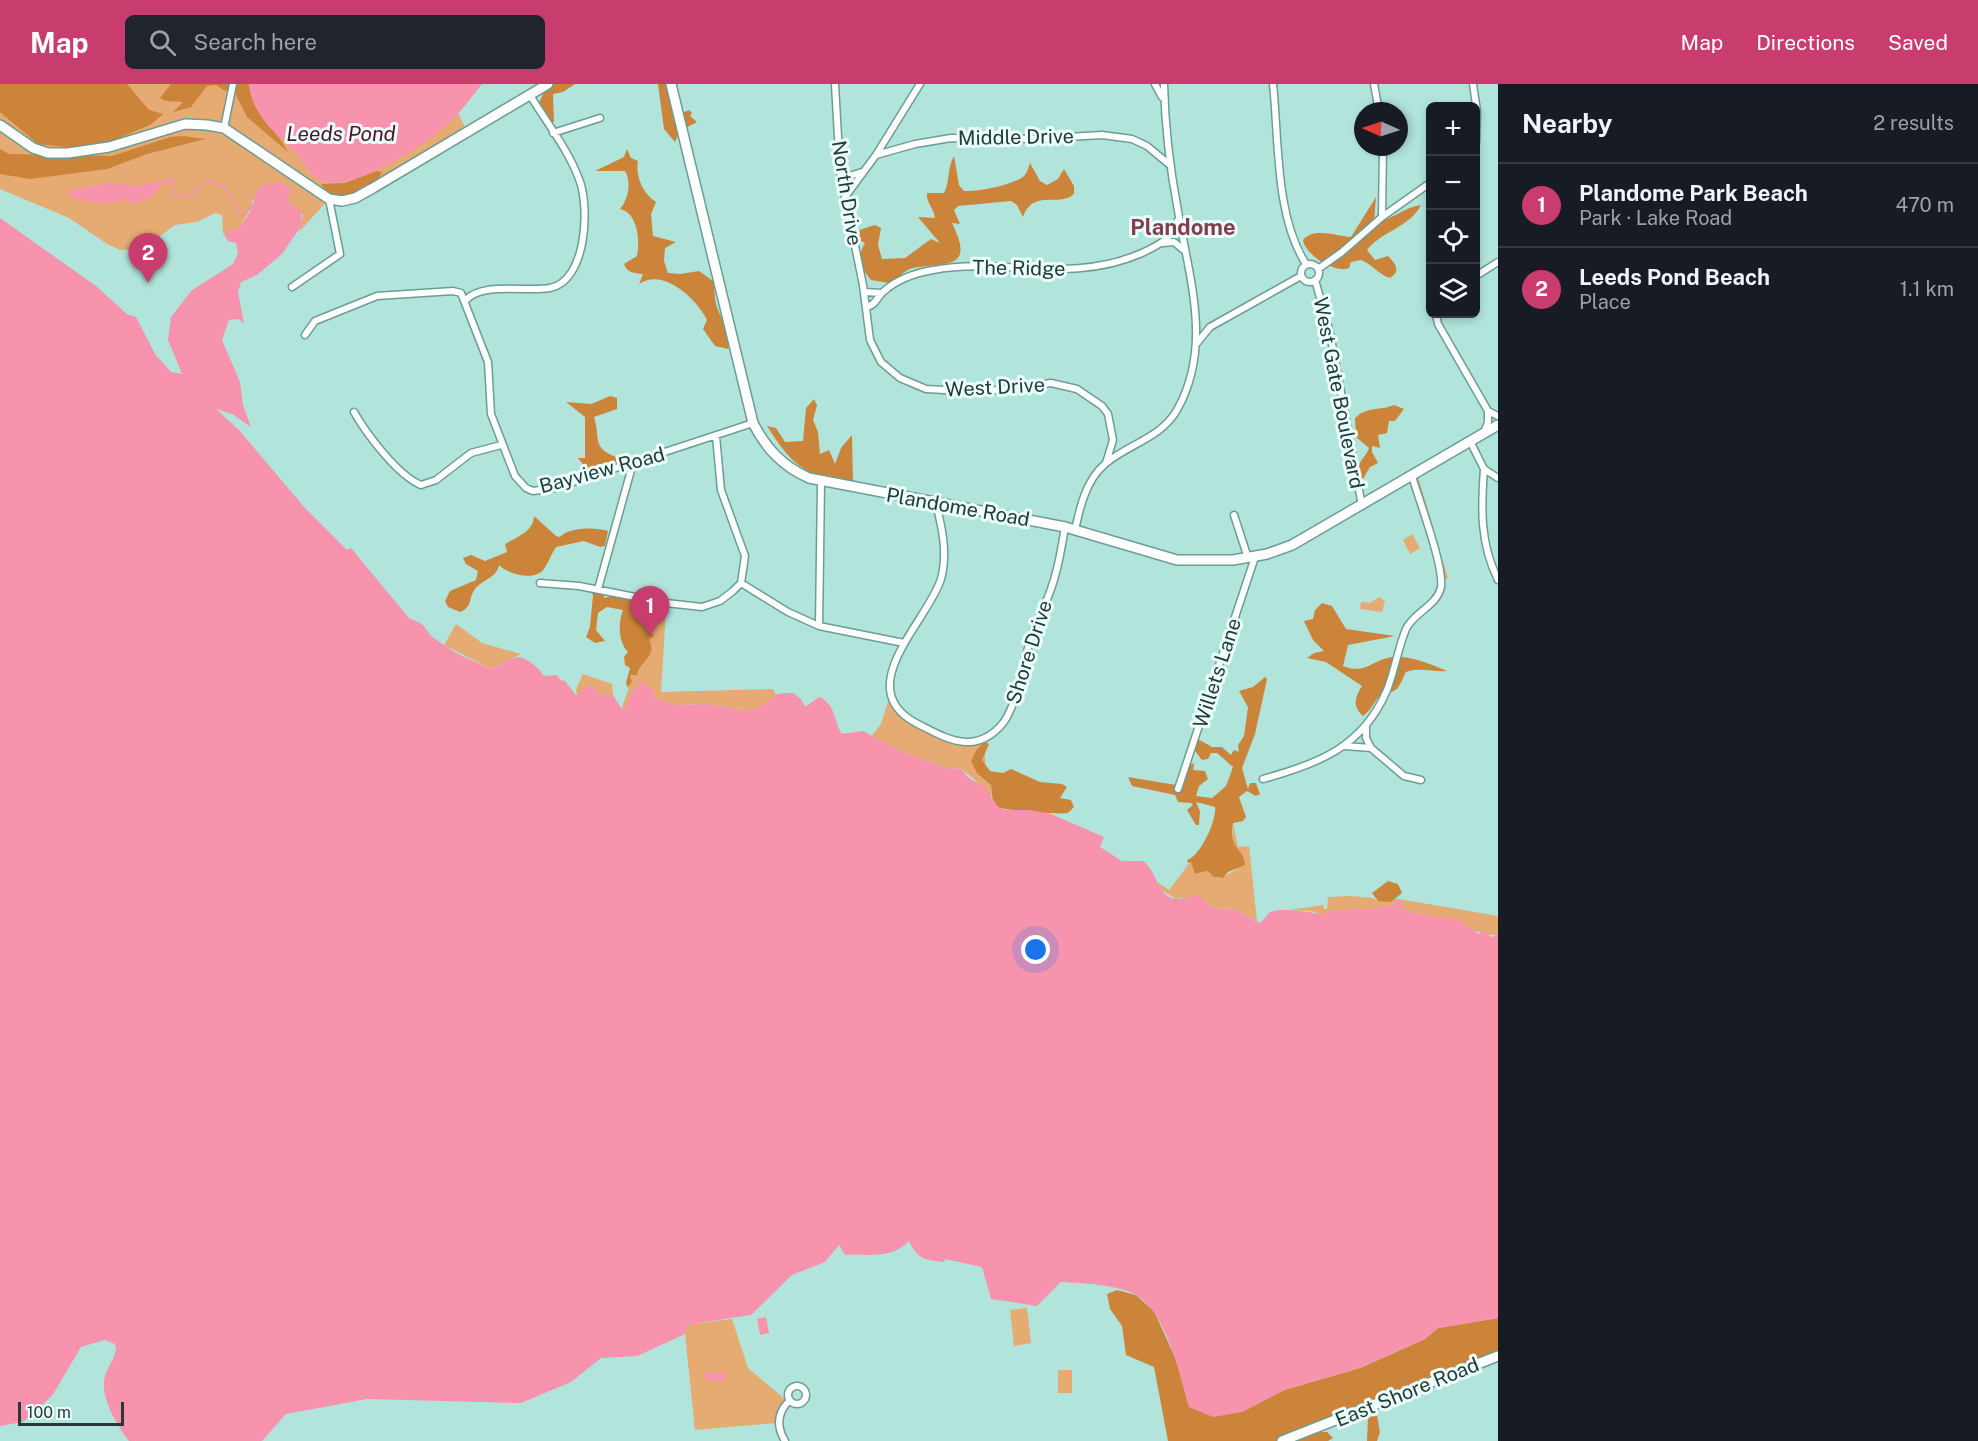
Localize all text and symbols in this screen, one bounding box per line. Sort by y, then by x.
search box [125,15,545,69]
text: Map [30,26,89,59]
icon: search [146,26,179,59]
text: Search here [194,29,317,55]
text: Map [1681,30,1723,55]
text: Directions [1756,30,1855,55]
text: Saved [1888,30,1948,55]
north arrow [1354,102,1408,156]
map controls [1426,102,1480,318]
button: + [1426,102,1480,156]
text: Nearby [1522,108,1612,139]
text: 2 results [1873,111,1954,135]
water label: Leeds Pond [286,121,396,146]
street label: Middle Drive [958,124,1074,150]
street label: North Drive [827,139,867,247]
button: − [1426,156,1480,210]
text: Plandome Park Beach [1579,180,1808,206]
text: 1 [1537,193,1546,217]
text: 470 m [1895,193,1954,217]
text: Park · Lake Road [1579,206,1732,230]
button: locate [1426,210,1480,264]
district label: Plandome [1130,214,1236,240]
pin: 2 [128,234,168,283]
street label: The Ridge [972,255,1066,281]
button: layers [1426,264,1480,318]
text: Leeds Pond Beach [1579,264,1770,290]
text: 2 [1535,277,1548,301]
text: 1.1 km [1900,277,1954,301]
text: Place [1579,290,1631,314]
street label: West Gate Boulevard [1309,295,1369,491]
street label: West Drive [945,372,1045,402]
street label: Bayview Road [537,442,667,498]
street label: Plandome Road [884,483,1032,531]
pin: 1 [630,586,670,636]
street label: Shore Drive [1001,597,1057,707]
street label: Willets Lane [1188,615,1246,731]
your location [1021,935,1050,964]
street label: East Shore Road [1332,1352,1482,1432]
scale bar [18,1399,124,1426]
text: 100 m [27,1403,71,1422]

